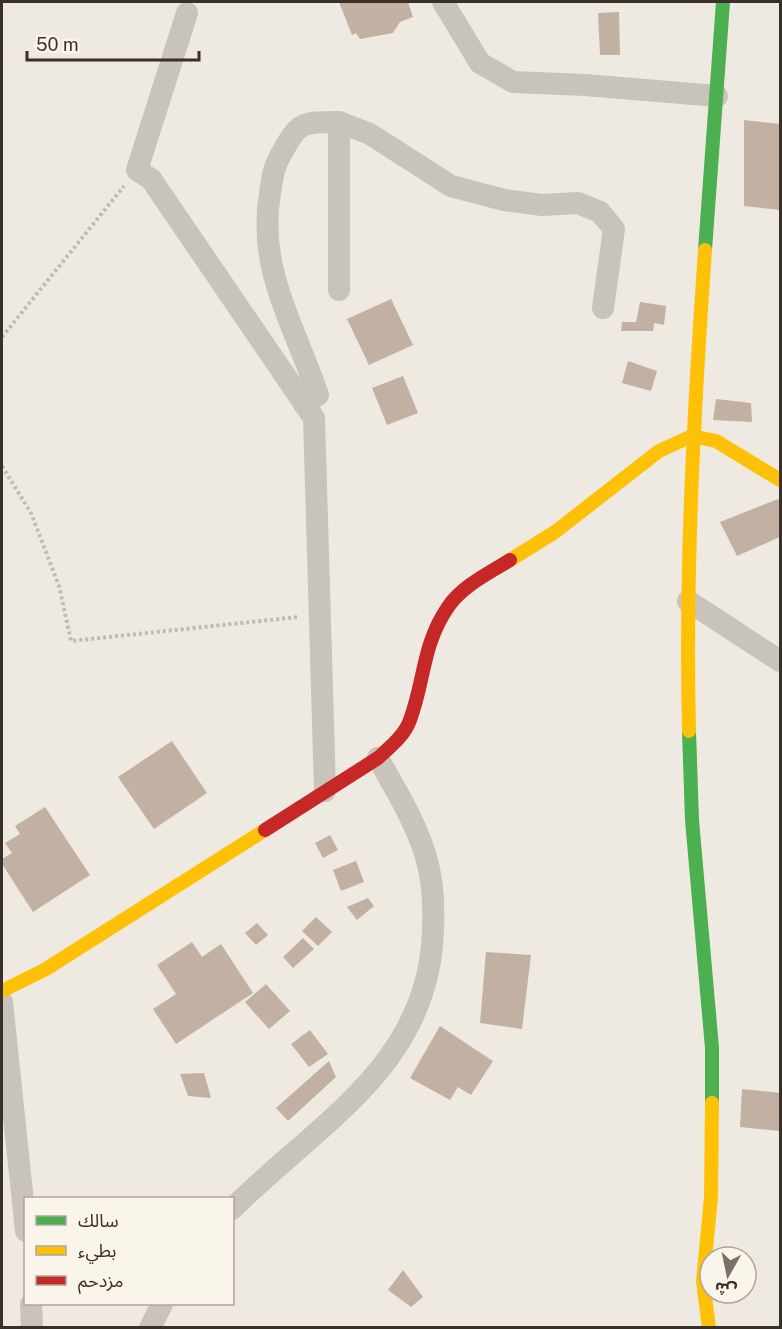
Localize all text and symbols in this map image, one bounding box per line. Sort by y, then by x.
scale bar [27,24,200,62]
text: 50 m [36,34,79,55]
legend [24,1197,234,1305]
text: سالك [78,1210,119,1231]
text: بطيء [78,1240,116,1264]
north arrow [698,1245,758,1305]
text: مزدحم [78,1270,123,1294]
text: ش [713,1278,738,1300]

